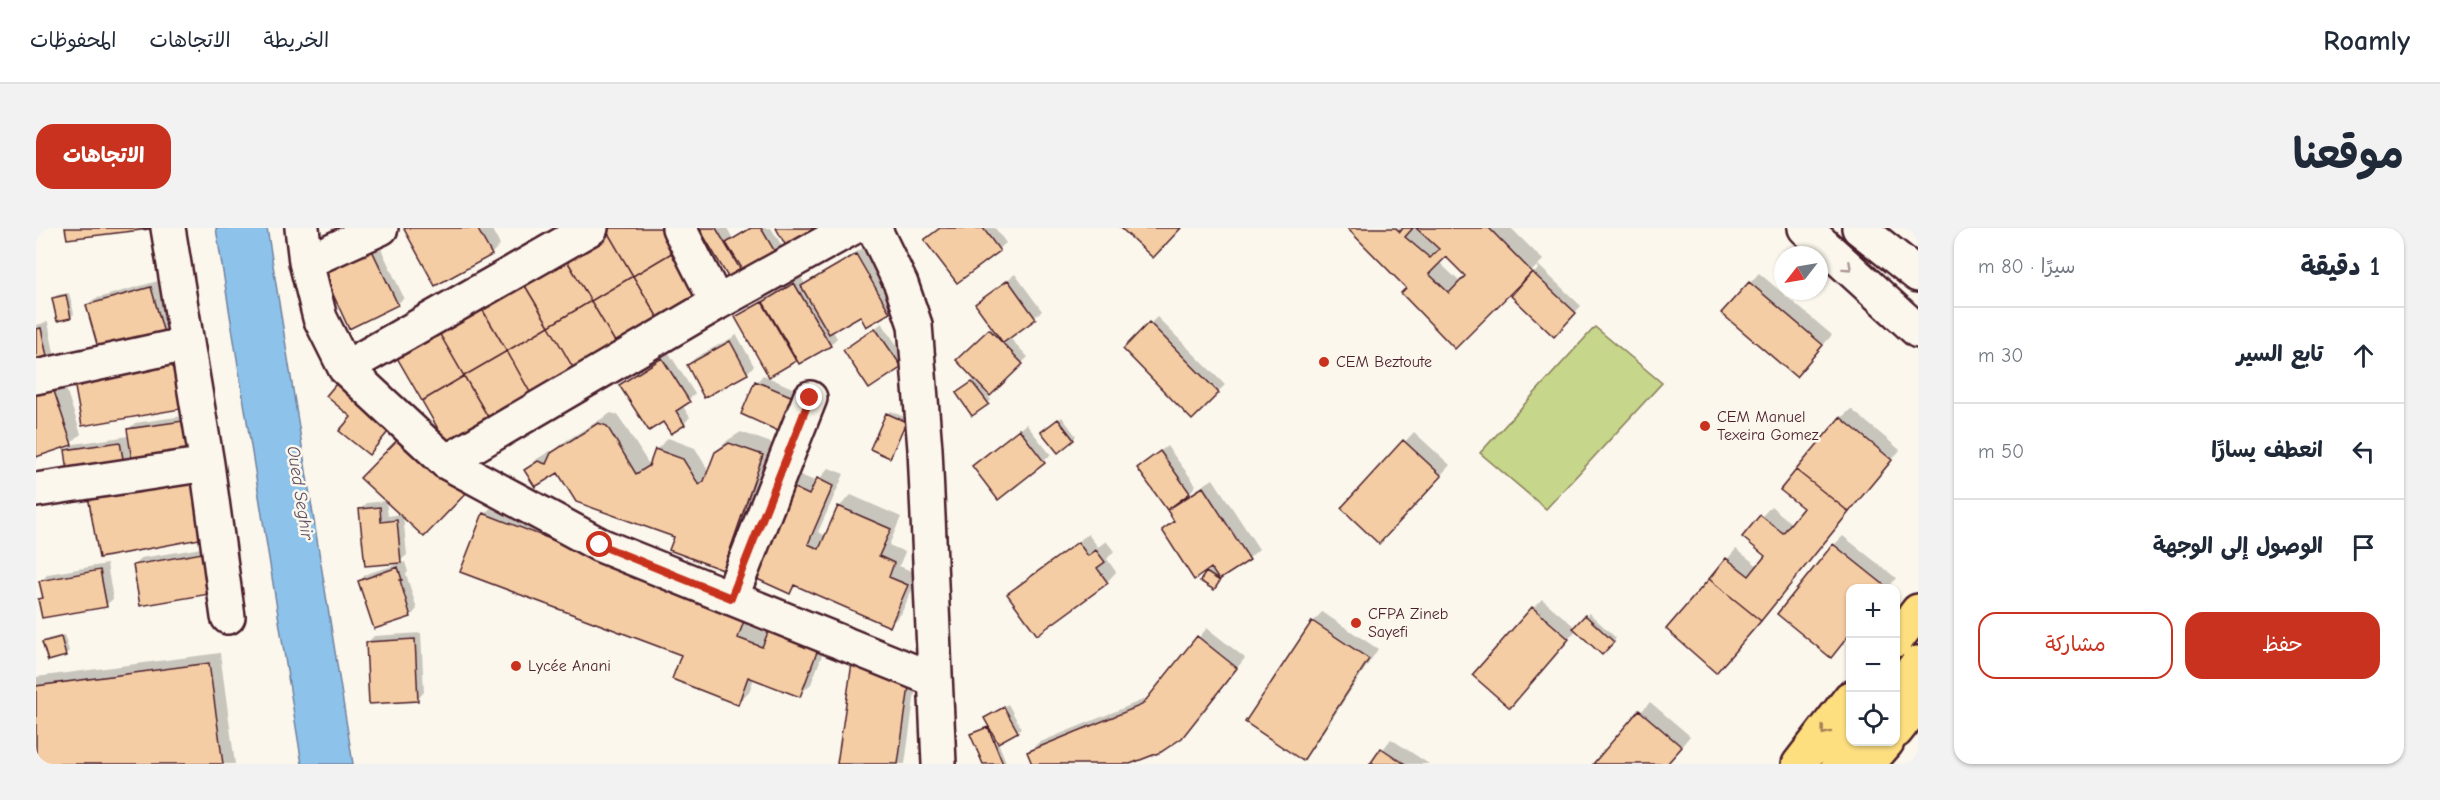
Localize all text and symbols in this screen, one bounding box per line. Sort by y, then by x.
text: Roamly [2323,25,2410,57]
text: المحفوظات [30,28,116,52]
text: الاتجاهات [149,28,231,52]
text: الخريطة [264,28,329,52]
button: الاتجاهات [36,124,171,189]
text: موقعنا [2293,130,2404,179]
north arrow [1774,246,1828,300]
text: 1 دقيقة [2301,252,2380,282]
text: سيرًا · 80 m [1978,255,2075,278]
one-way arrow [1842,260,1852,271]
icon: ahead [2347,339,2380,372]
text: تابع السير [2237,341,2323,367]
text: 30 m [1978,344,2024,367]
place label: CEM Beztoute [1336,353,1432,371]
marker: CEM Beztoute [1317,355,1331,369]
route end [796,384,822,410]
place label: CEM Manuel Texeira Gomez [1717,408,1819,444]
marker: CEM Manuel Texeira Gomez [1698,419,1712,433]
icon: left [2347,435,2380,468]
text: انعطف يسارًا [2211,437,2323,463]
text: 50 m [1978,440,2024,463]
water label: Oued Seghir [282,445,318,542]
route start [586,531,612,557]
icon: arrive [2347,531,2380,564]
text: الوصول إلى الوجهة [2153,533,2323,559]
map controls [1846,584,1900,746]
button: + [1846,584,1900,638]
place label: CFPA Zineb Sayefi [1368,605,1448,641]
button: مشاركة [1978,612,2173,679]
button: حفظ [2185,612,2380,679]
marker: CFPA Zineb Sayefi [1349,616,1363,630]
button: − [1846,638,1900,692]
place label: Lycée Anani [528,657,611,675]
marker: Lycée Anani [509,659,523,673]
button: locate [1846,692,1900,746]
one-way arrow [1821,724,1832,735]

